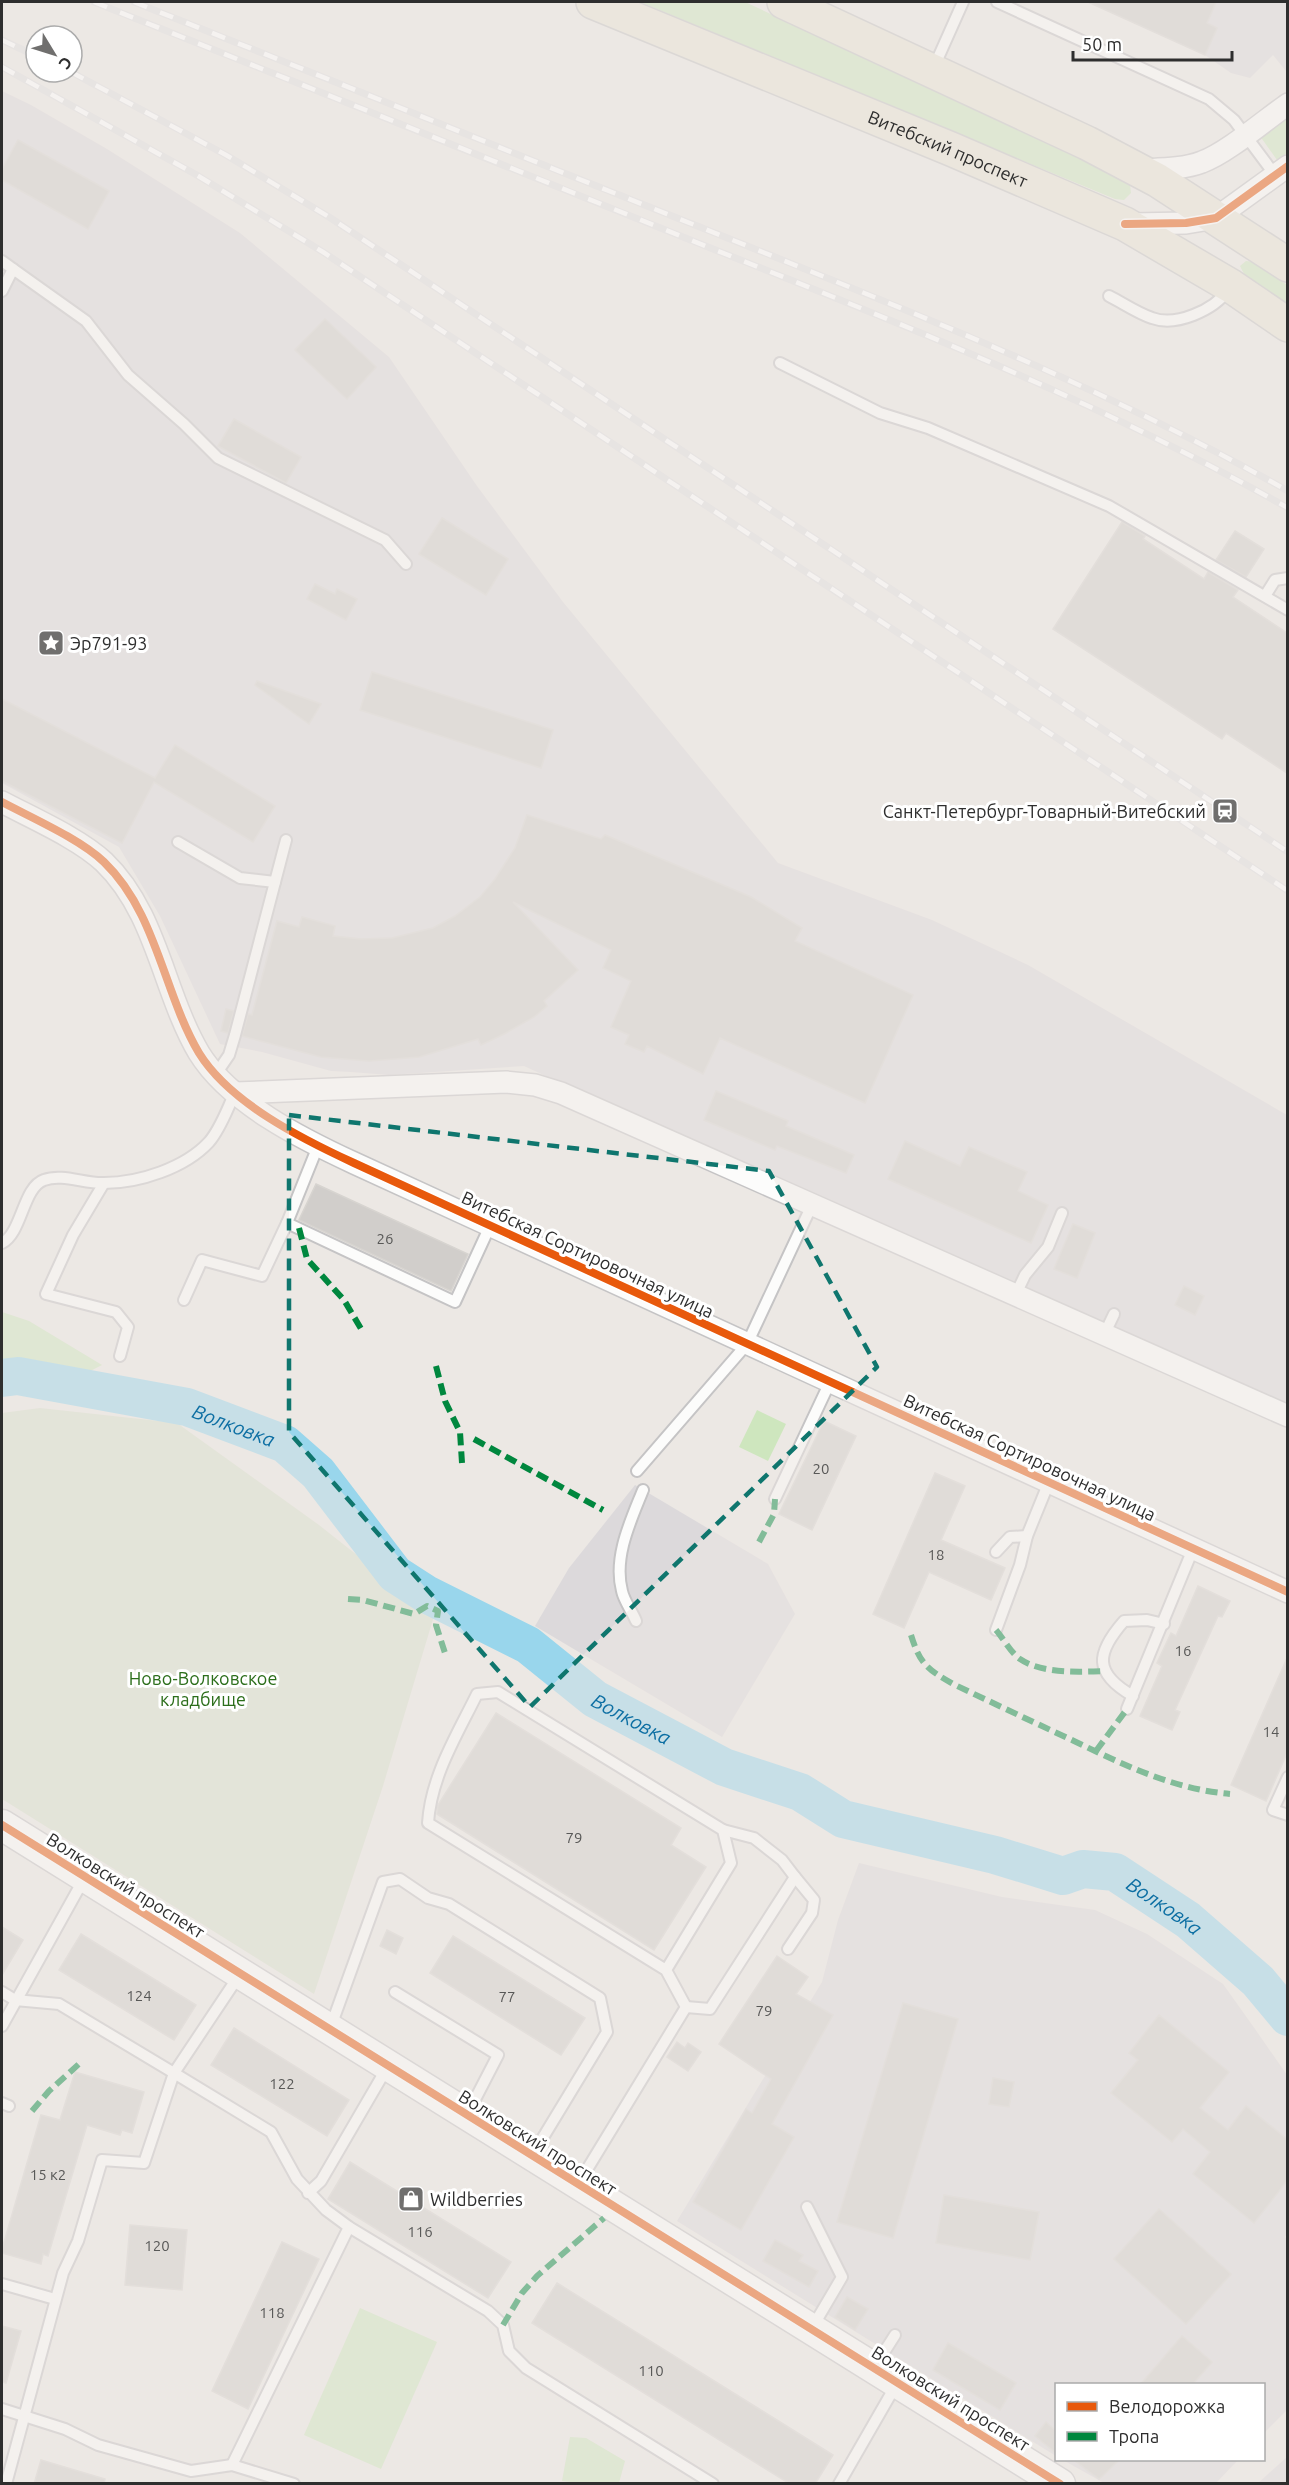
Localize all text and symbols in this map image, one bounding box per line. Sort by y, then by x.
north arrow [24,24,84,84]
scale bar [1073,24,1232,62]
text: 50 m [1082,34,1122,54]
text: С [56,54,76,73]
street label: Витебский проспект [865,106,1031,191]
place icon: Эр791-93 [36,628,66,658]
place label: Эр791-93 [70,633,148,653]
station icon: Санкт-Петербург-Товарный-Витебский [1210,796,1240,826]
place label: Санкт-Петербург-Товарный-Витебский [883,801,1206,821]
street label: Витебская Сортировочная улица [459,1187,717,1321]
house number: 26 [377,1230,393,1247]
street label: Витебская Сортировочная улица [901,1390,1159,1524]
water label: Волковка [189,1399,278,1451]
house number: 20 [813,1460,829,1477]
house number: 18 [928,1546,944,1563]
house number: 16 [1175,1642,1191,1659]
park label: Ново-Волковское кладбище [129,1668,277,1709]
water label: Волковка [588,1688,675,1749]
house number: 14 [1263,1723,1279,1740]
street label: Волковский проспект [43,1828,209,1942]
house number: 79 [566,1829,582,1846]
water label: Волковка [1123,1872,1208,1939]
house number: 124 [126,1987,152,2004]
house number: 77 [499,1988,515,2005]
house number: 79 [756,2002,772,2019]
house number: 122 [269,2075,295,2092]
street label: Волковский проспект [455,2085,621,2199]
house number: 15 к2 [30,2166,66,2183]
shop icon: Wildberries [396,2184,426,2214]
place label: Wildberries [430,2189,523,2209]
house number: 116 [407,2223,433,2240]
house number: 120 [144,2237,170,2254]
house number: 118 [259,2304,285,2321]
street label: Волковский проспект [868,2341,1034,2455]
house number: 110 [638,2362,664,2379]
legend [1055,2383,1265,2461]
text: Велодорожка [1109,2396,1225,2416]
text: Тропа [1109,2426,1159,2446]

